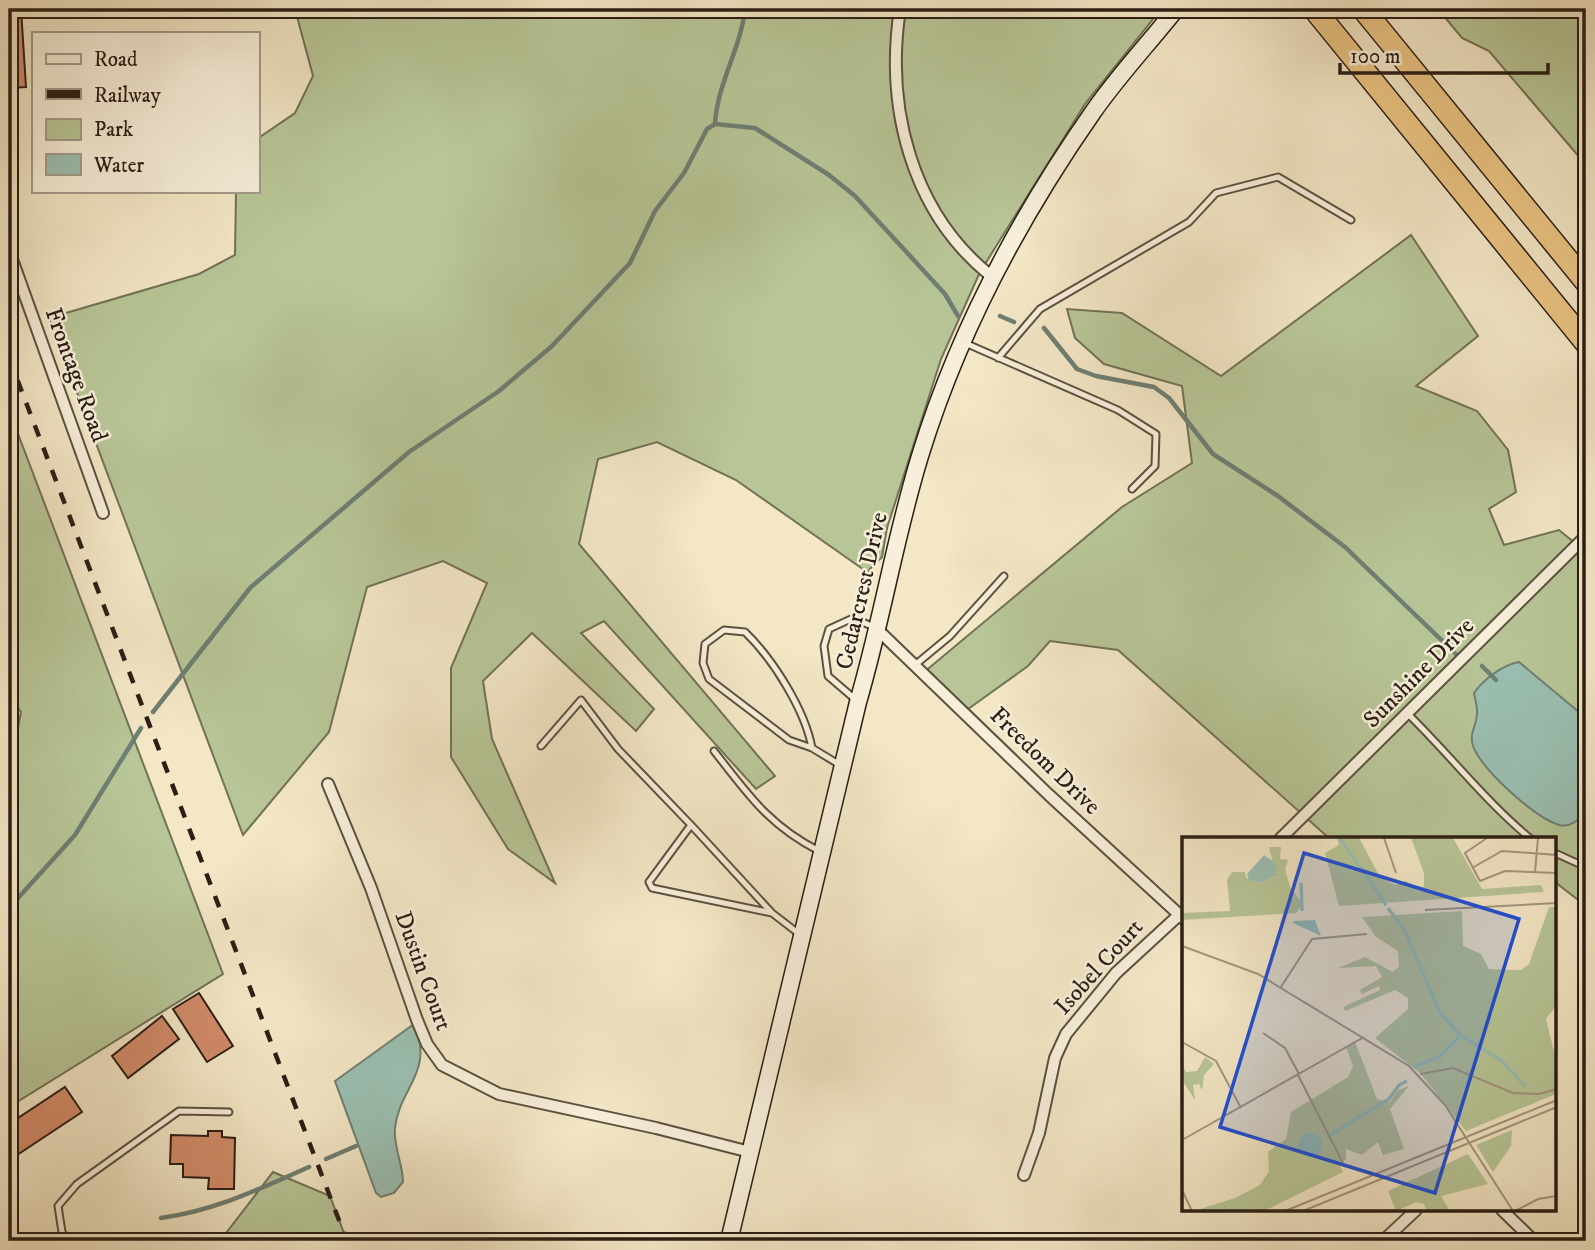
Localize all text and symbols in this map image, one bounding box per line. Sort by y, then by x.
legend [32,32,259,192]
scale bar [1340,32,1548,76]
text: 100 m [1350,44,1401,70]
text: Road [94,47,138,73]
text: Railway [94,83,162,109]
text: Park [94,117,134,143]
text: Water [93,153,144,179]
street label: Frontage Road [38,304,114,446]
street label: Cedarcrest Drive [829,509,895,673]
street label: Sunshine Drive [1357,611,1481,735]
street label: Freedom Drive [983,701,1107,821]
inset map [1182,837,1556,1212]
street label: Dustin Court [388,907,459,1035]
street label: Isobel Court [1048,913,1150,1021]

